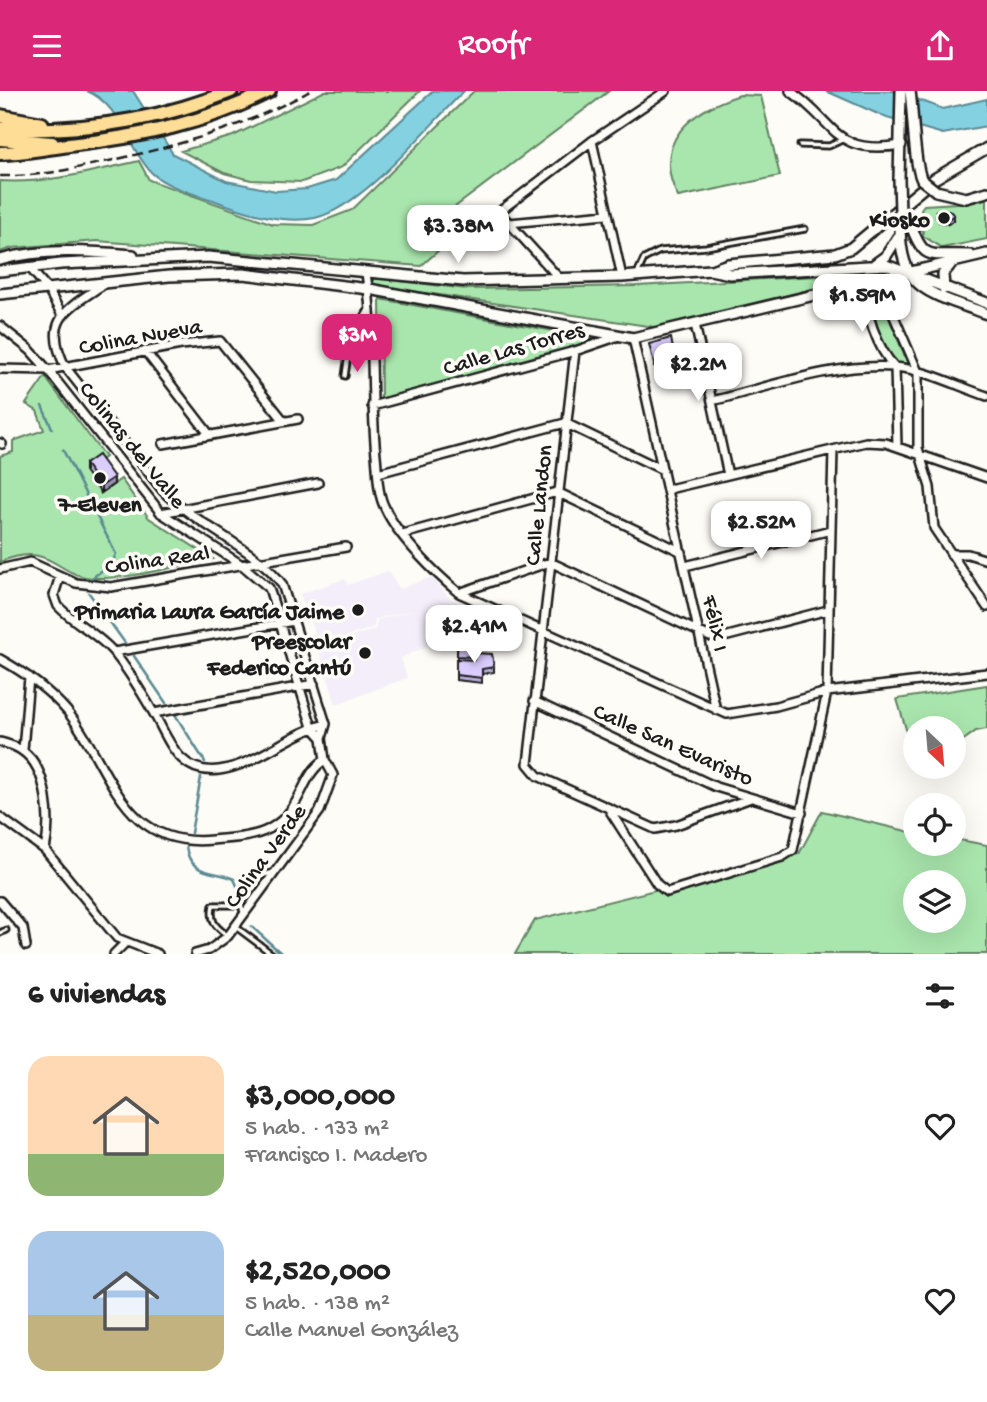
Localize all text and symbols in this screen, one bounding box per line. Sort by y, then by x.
icon: menu [28,27,66,65]
text: Roofr [458,27,529,65]
icon: share [921,27,959,65]
pin: $3.38M [401,205,515,265]
place label: Kiosko [869,208,930,235]
marker: Kiosko [936,210,952,226]
text: $3.38M [423,214,493,241]
pin: $1.59M [805,275,919,334]
text: $1.59M [829,283,895,310]
street label: Colina Nueva [77,314,205,363]
pin: $3M [323,315,391,374]
street label: Calle Las Torres [440,317,588,383]
text: $3M [338,323,376,350]
pin: $2.2M [649,343,747,403]
text: $2.2M [670,352,726,379]
street label: Colinas del Valle [72,377,191,516]
street label: Calle Landon [521,444,560,567]
marker: 7-Eleven [92,470,108,486]
place label: 7-Eleven [57,493,143,520]
pin: $2.52M [704,501,818,561]
text: $2.52M [727,510,795,537]
street label: Colina Real [103,541,212,582]
street label: Félix I [694,592,733,654]
place label: Primaria Laura García Jaime [73,600,345,627]
marker: Primaria Laura García Jaime [350,602,366,618]
pin: $2.41M [417,605,531,665]
text: $2.41M [442,614,506,641]
place label: Preescolar Federico Cantú [206,630,354,683]
marker: Preescolar Federico Cantú [357,645,373,661]
street label: Calle San Evaristo [588,699,757,794]
north arrow [903,716,966,779]
map controls [903,716,966,933]
button: locate [903,793,966,856]
street label: Colina Verde [220,799,314,914]
button: layers [903,870,966,933]
icon: filters [921,977,959,1015]
text: 6 viviendas [28,979,165,1014]
text: $3,000,000 [245,1081,395,1116]
icon: home [84,1084,168,1168]
icon: heart [921,1107,959,1145]
text: 5 hab. · 133 m² [245,1116,389,1143]
text: Francisco I. Madero [245,1143,427,1170]
text: $2,520,000 [245,1256,391,1291]
icon: home [84,1259,168,1343]
icon: heart [921,1282,959,1320]
text: 5 hab. · 138 m² [245,1291,390,1318]
text: Calle Manuel González [245,1318,458,1345]

